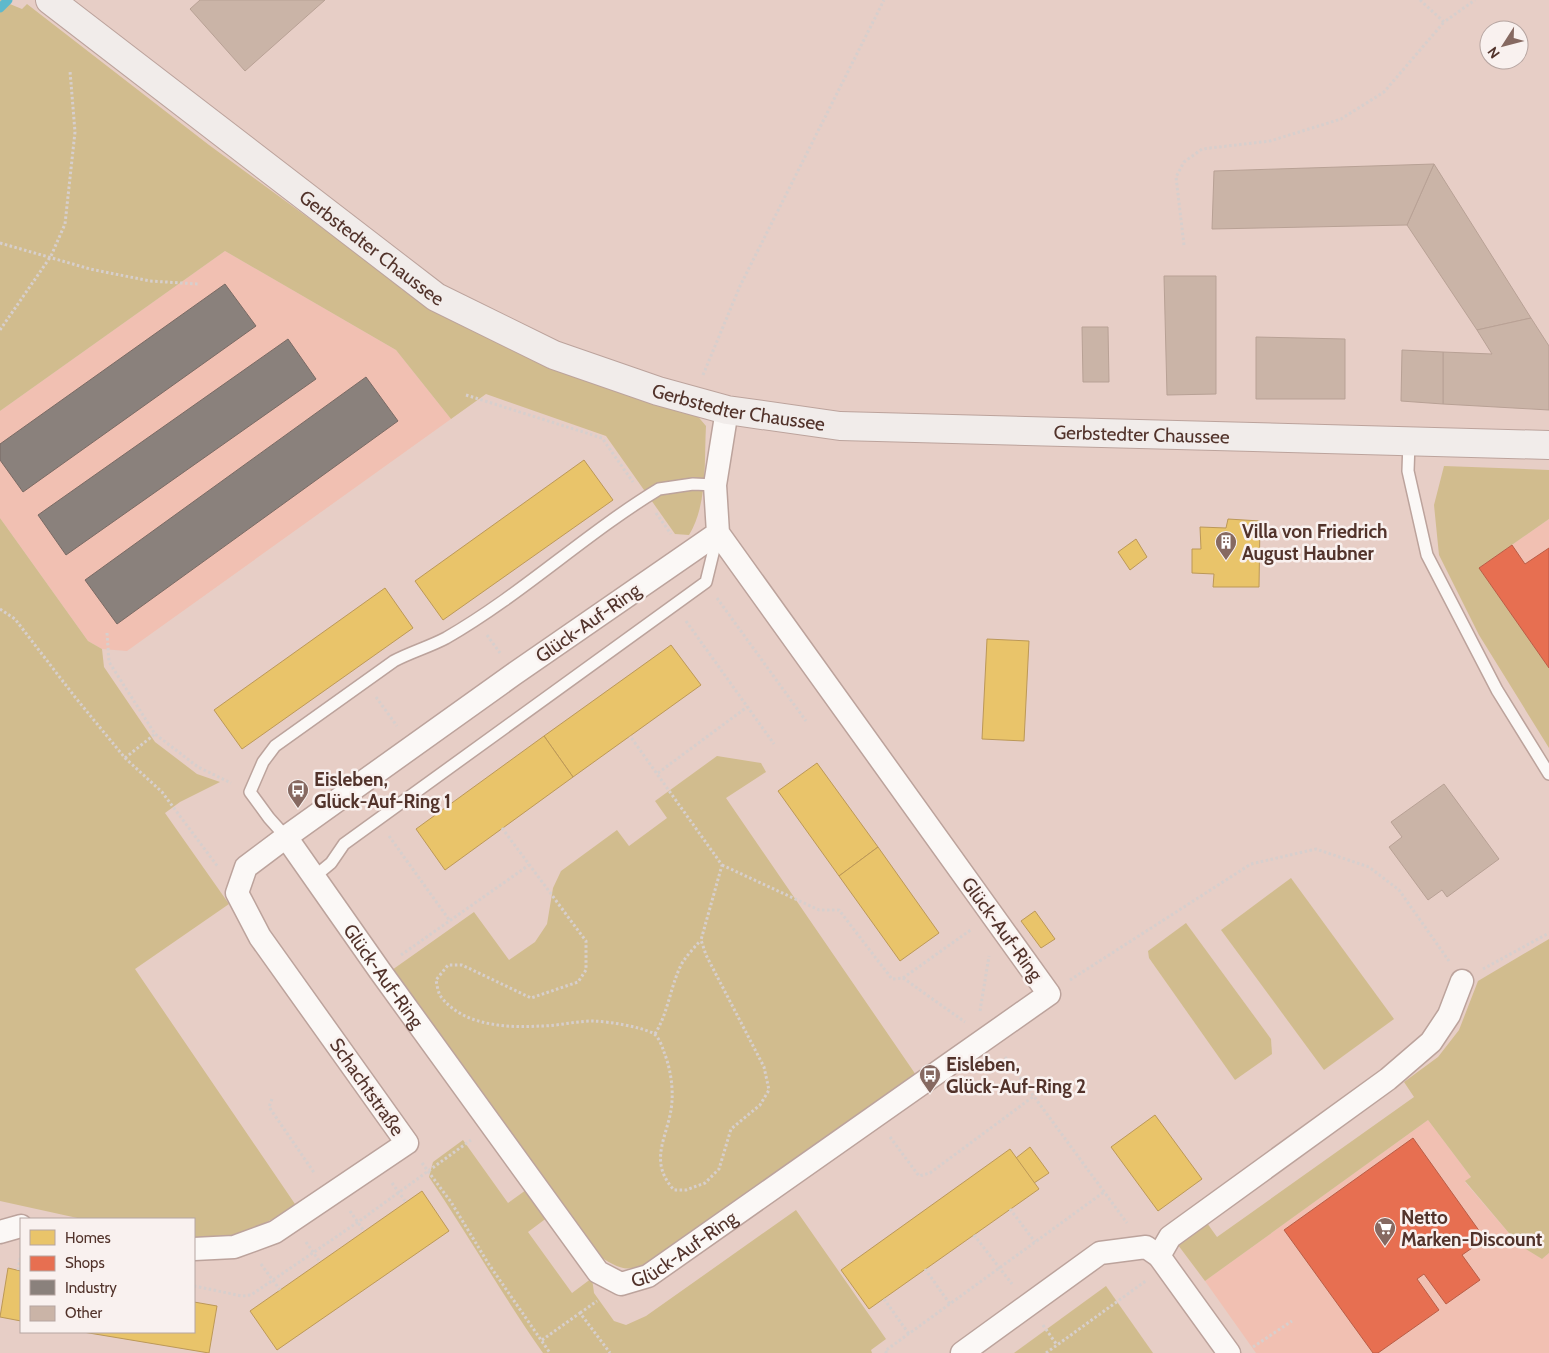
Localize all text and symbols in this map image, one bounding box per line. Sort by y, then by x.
north arrow [1479,20,1529,70]
text: N [1483,43,1504,62]
street label: Gerbstedter Chaussee [295,185,448,311]
street label: Gerbstedter Chaussee [649,378,827,435]
street label: Gerbstedter Chaussee [1053,420,1230,448]
place label: Villa von Friedrich August Haubner [1242,520,1388,565]
building icon: Villa von Friedrich August Haubner [1214,530,1238,561]
street label: Glück-Auf-Ring [531,578,645,668]
place label: Eisleben, Glück-Auf-Ring 1 [314,768,451,813]
bus stop icon: Eisleben, Glück-Auf-Ring 1 [286,778,310,809]
street label: Glück-Auf-Ring [957,873,1048,986]
street label: Glück-Auf-Ring [339,919,429,1033]
street label: Schachtstraße [325,1034,409,1141]
place label: Eisleben, Glück-Auf-Ring 2 [946,1053,1086,1098]
bus stop icon: Eisleben, Glück-Auf-Ring 2 [918,1063,942,1094]
street label: Glück-Auf-Ring [628,1205,742,1292]
place label: Netto Marken-Discount [1401,1206,1543,1251]
supermarket icon: Netto Marken-Discount [1373,1216,1397,1247]
legend [20,1218,195,1333]
text: Homes [65,1229,111,1247]
text: Shops [65,1254,105,1272]
text: Industry [65,1279,117,1297]
text: Other [65,1304,102,1322]

